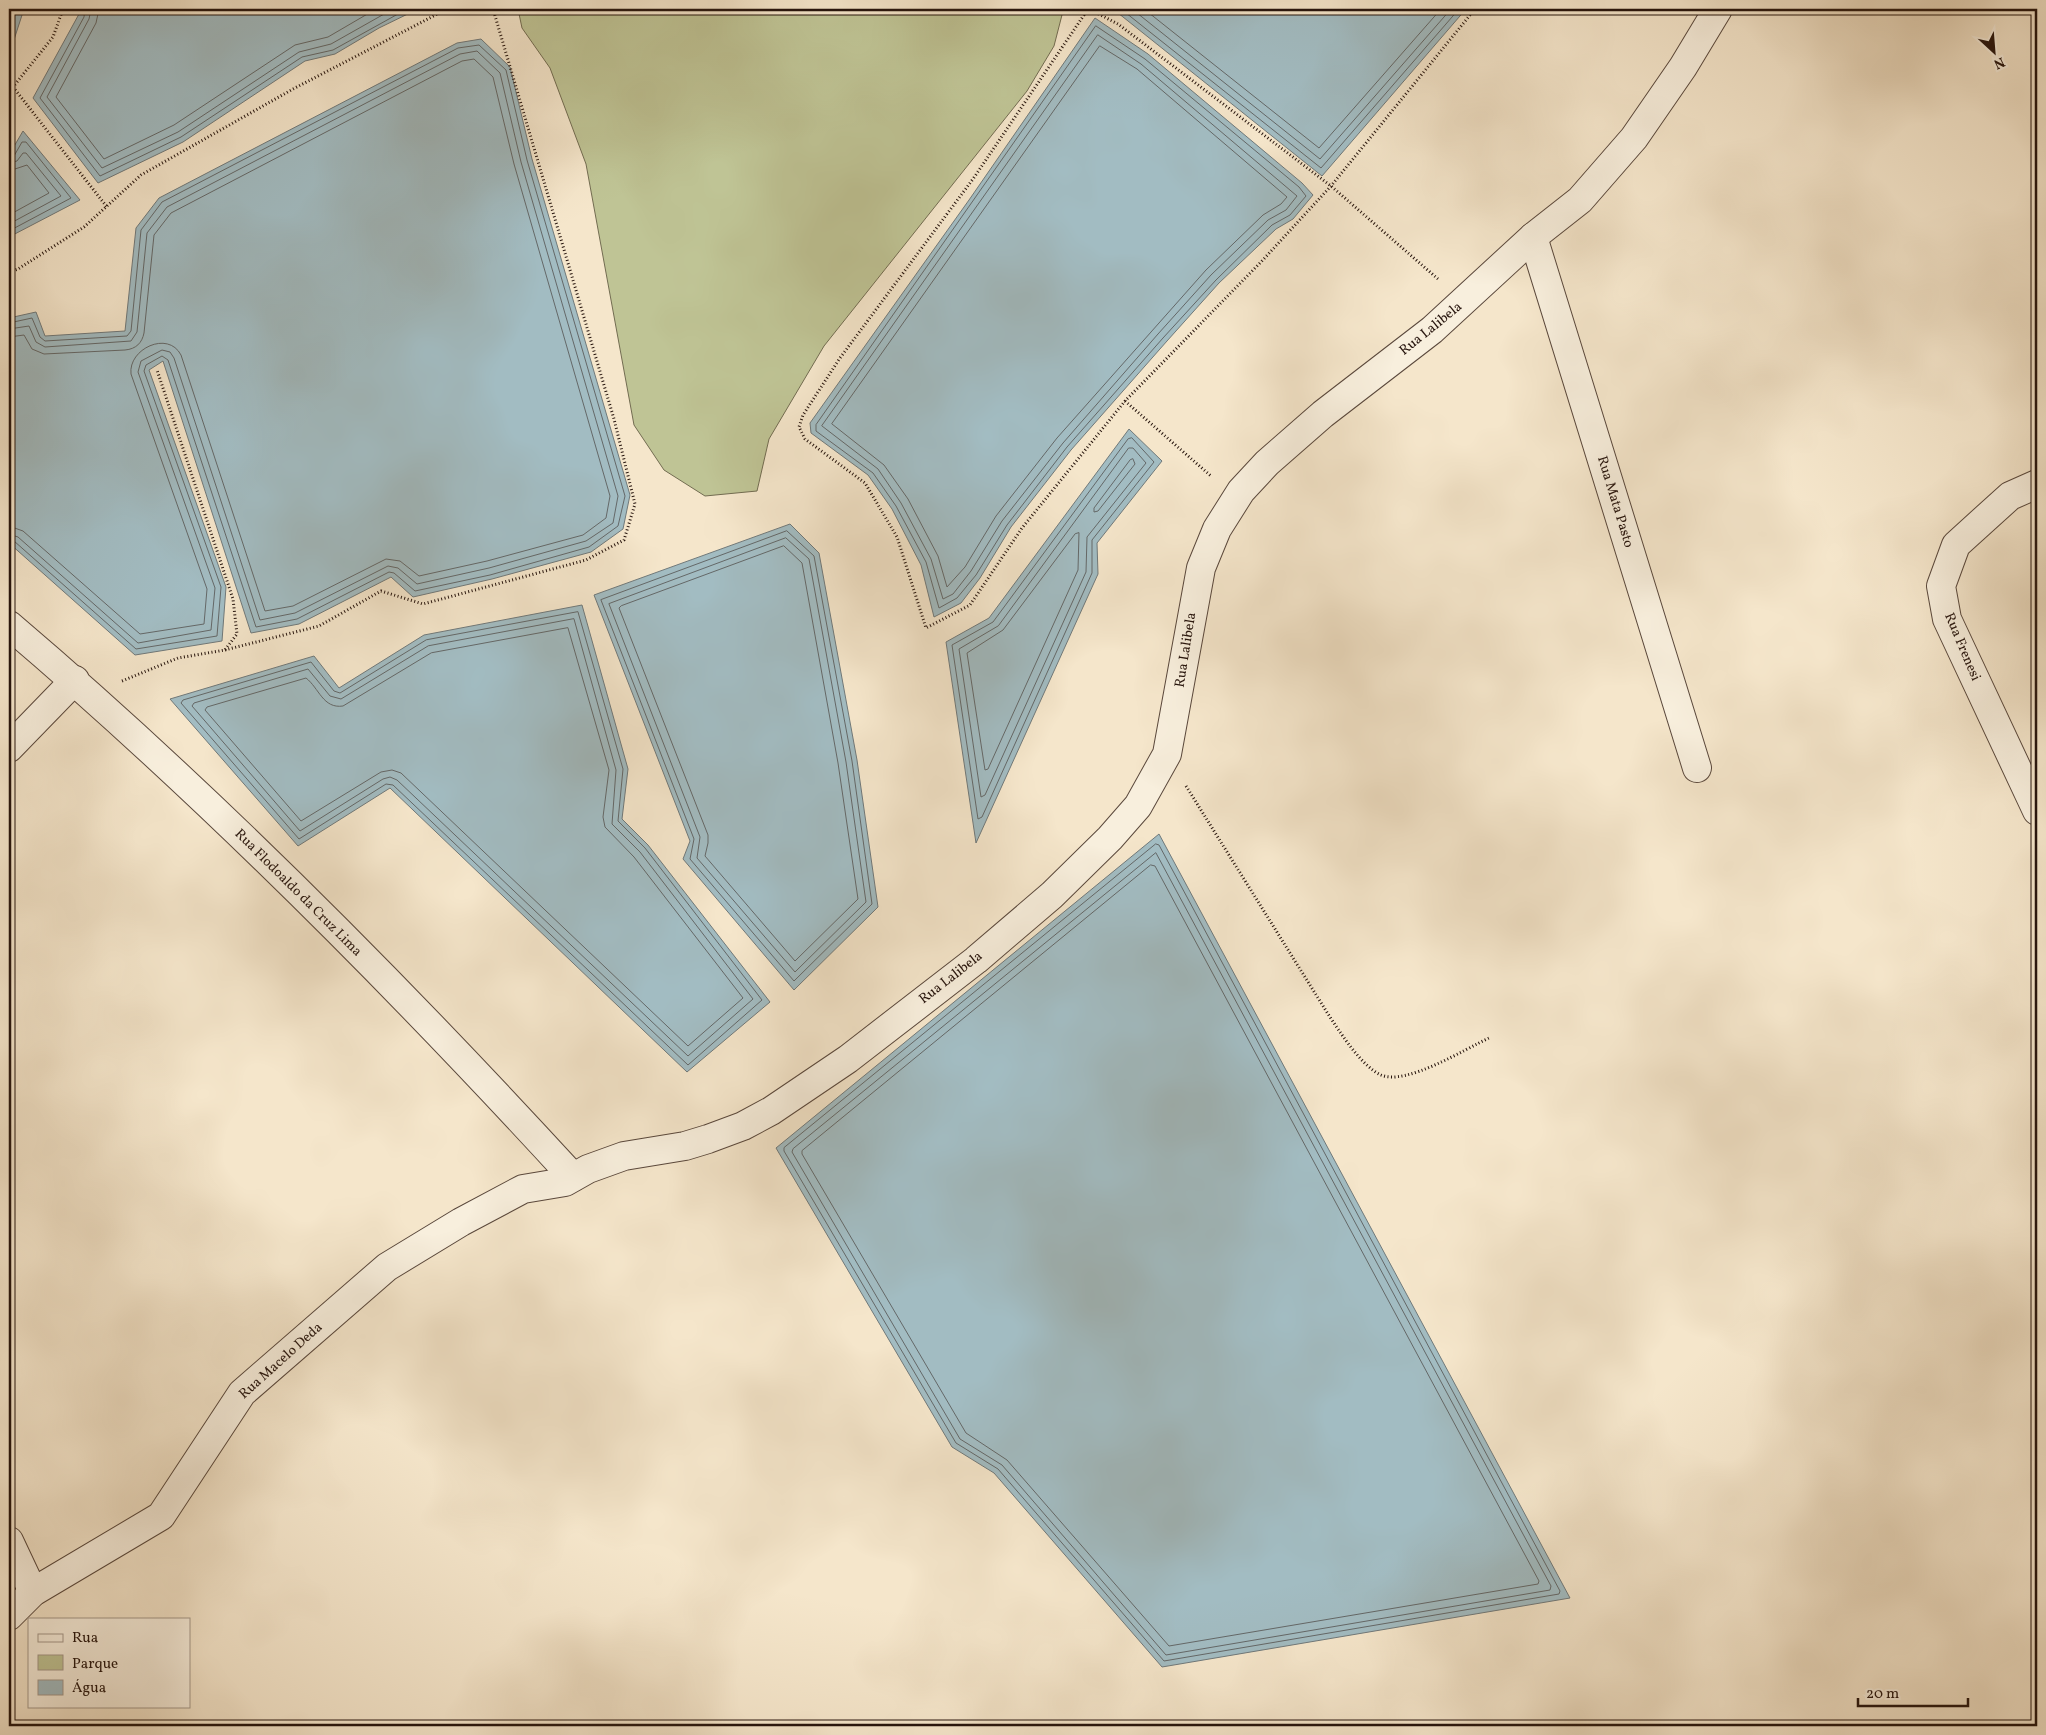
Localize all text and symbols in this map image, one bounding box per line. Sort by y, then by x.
north arrow [1968,28,2018,78]
text: N [1990,52,2008,73]
street label: Rua Lalibela [1396,298,1466,360]
street label: Rua Mata Pasto [1592,454,1638,550]
street label: Rua Frenesi [1939,610,1985,684]
street label: Rua Lalibela [1171,611,1201,689]
street label: Rua Flodoaldo da Cruz Lima [230,825,366,961]
street label: Rua Lalibela [915,947,987,1009]
street label: Rua Macelo Deda [235,1318,327,1404]
legend [28,1618,190,1708]
text: Rua [72,1628,98,1649]
text: Parque [72,1654,118,1675]
scale bar [1858,1675,1968,1707]
text: Água [72,1678,106,1699]
text: 20 m [1866,1684,1899,1705]

